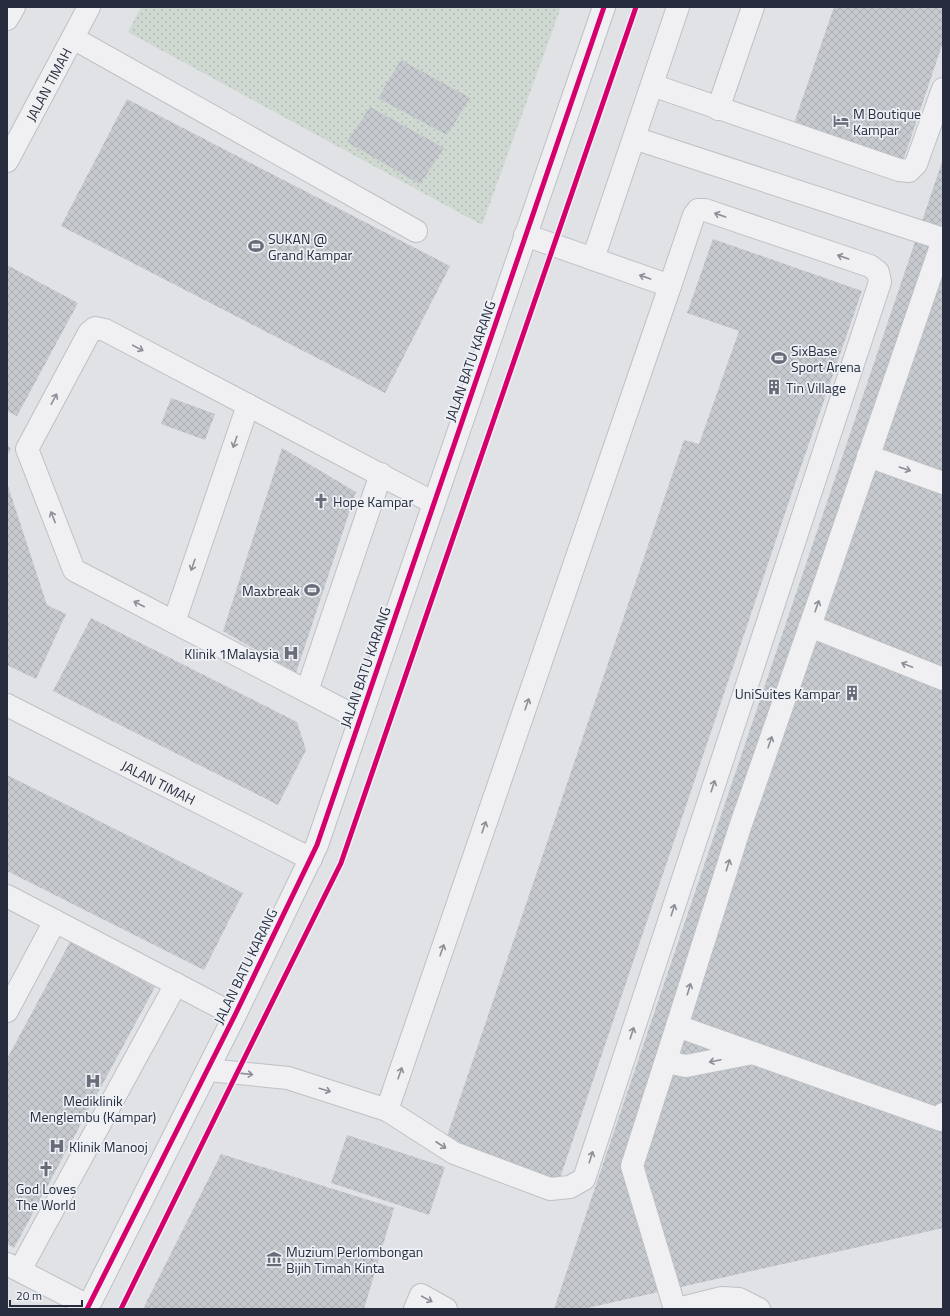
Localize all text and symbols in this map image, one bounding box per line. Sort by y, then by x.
street label: JALAN TIMAH [20,44,76,125]
place label: M Boutique Kampar [853,103,921,140]
hotel icon: M Boutique Kampar [832,112,850,130]
one-way arrow [713,211,726,218]
place label: SUKAN @ Grand Kampar [268,228,353,265]
sports icon: SUKAN @ Grand Kampar [247,237,265,255]
one-way arrow [837,252,849,260]
one-way arrow [638,273,651,280]
street label: JALAN BATU KARANG [439,298,501,424]
place label: SixBase Sport Arena [791,340,861,377]
one-way arrow [132,345,144,352]
sports icon: SixBase Sport Arena [770,349,788,367]
place label: Tin Village [786,377,846,398]
building icon: Tin Village [765,378,783,396]
one-way arrow [51,393,58,405]
one-way arrow [231,435,238,448]
one-way arrow [899,466,911,474]
place label: Hope Kampar [333,491,413,512]
church icon: Hope Kampar [312,492,330,510]
one-way arrow [49,512,57,524]
one-way arrow [189,558,196,571]
place label: Maxbreak [242,580,300,601]
sports icon: Maxbreak [303,581,321,599]
one-way arrow [133,599,145,607]
one-way arrow [814,600,822,612]
street label: JALAN BATU KARANG [334,604,396,730]
place label: Klinik 1Malaysia [184,643,279,664]
hospital icon: Klinik 1Malaysia [282,644,300,662]
one-way arrow [901,660,913,668]
place label: UniSuites Kampar [735,683,840,704]
building icon: UniSuites Kampar [843,684,861,702]
one-way arrow [523,698,531,710]
one-way arrow [766,736,774,748]
street label: JALAN TIMAH [118,754,199,809]
one-way arrow [710,781,718,793]
one-way arrow [481,821,489,833]
one-way arrow [725,858,732,871]
street label: JALAN BATU KARANG [208,904,282,1028]
one-way arrow [670,904,677,917]
one-way arrow [439,944,447,956]
one-way arrow [686,982,693,995]
one-way arrow [629,1027,636,1040]
one-way arrow [709,1058,722,1066]
one-way arrow [397,1066,404,1079]
one-way arrow [240,1070,253,1078]
hospital icon: Mediklinik Menglembu (Kampar) [84,1072,102,1090]
one-way arrow [318,1087,331,1094]
place label: Mediklinik Menglembu (Kampar) [30,1090,156,1127]
place label: Klinik Manooj [69,1136,148,1157]
hospital icon: Klinik Manooj [48,1137,66,1155]
one-way arrow [435,1141,446,1149]
one-way arrow [588,1150,595,1163]
church icon: God Loves The World [37,1160,55,1178]
place label: God Loves The World [16,1178,76,1215]
place label: Muzium Perlombongan Bijih Timah Kinta [286,1241,423,1278]
museum icon: Muzium Perlombongan Bijih Timah Kinta [265,1250,283,1268]
scale bar [10,1282,82,1308]
text: 20 m [16,1286,42,1305]
one-way arrow [421,1296,433,1303]

